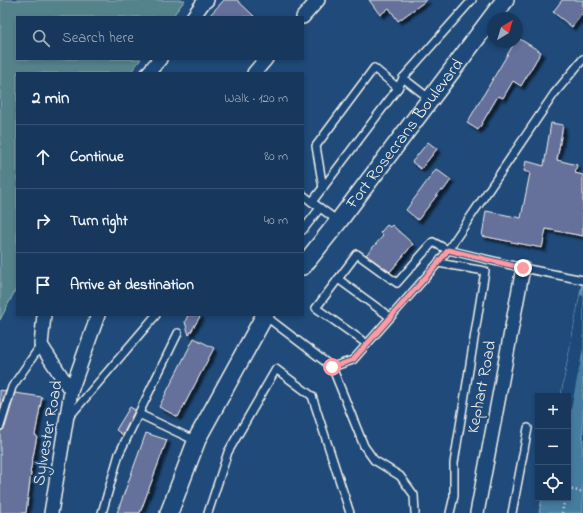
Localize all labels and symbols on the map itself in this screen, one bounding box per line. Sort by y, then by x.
north arrow [487,12,523,48]
street label: Fort Rosecrans Boulevard [339,53,470,215]
route end [514,259,532,277]
street label: Kephart Road [461,338,503,436]
route start [323,358,341,376]
street label: Sylvester Road [26,378,71,488]

